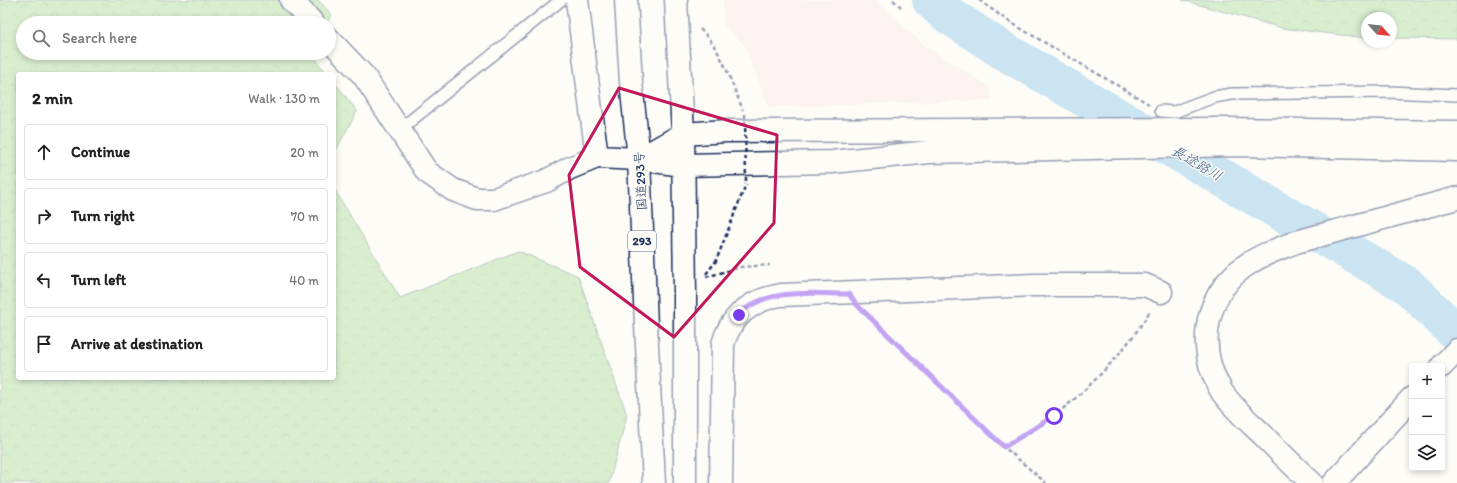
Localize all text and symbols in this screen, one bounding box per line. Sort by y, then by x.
north arrow [1361,12,1397,48]
search box [16,16,336,60]
icon: search [30,27,52,49]
text: Search here [62,29,137,47]
text: 2 min [32,88,72,108]
text: Walk · 130 m [248,91,320,106]
icon: ahead [33,141,55,163]
water label: 長途路川 [1168,142,1225,185]
text: Continue [71,143,130,161]
text: 20 m [290,145,319,160]
street label: 国道293号 [631,151,650,211]
icon: right [33,205,55,227]
text: Turn right [71,207,135,225]
text: 70 m [291,209,319,224]
road number: 293 [628,231,656,251]
icon: left [33,269,55,291]
text: Turn left [71,271,126,289]
text: 40 m [289,273,319,288]
route end [730,306,748,324]
icon: arrive [33,333,55,355]
text: Arrive at destination [71,335,203,353]
map controls [1409,363,1445,471]
button: + [1409,363,1445,399]
button: − [1409,399,1445,435]
route start [1045,407,1063,425]
button: layers [1409,435,1445,471]

